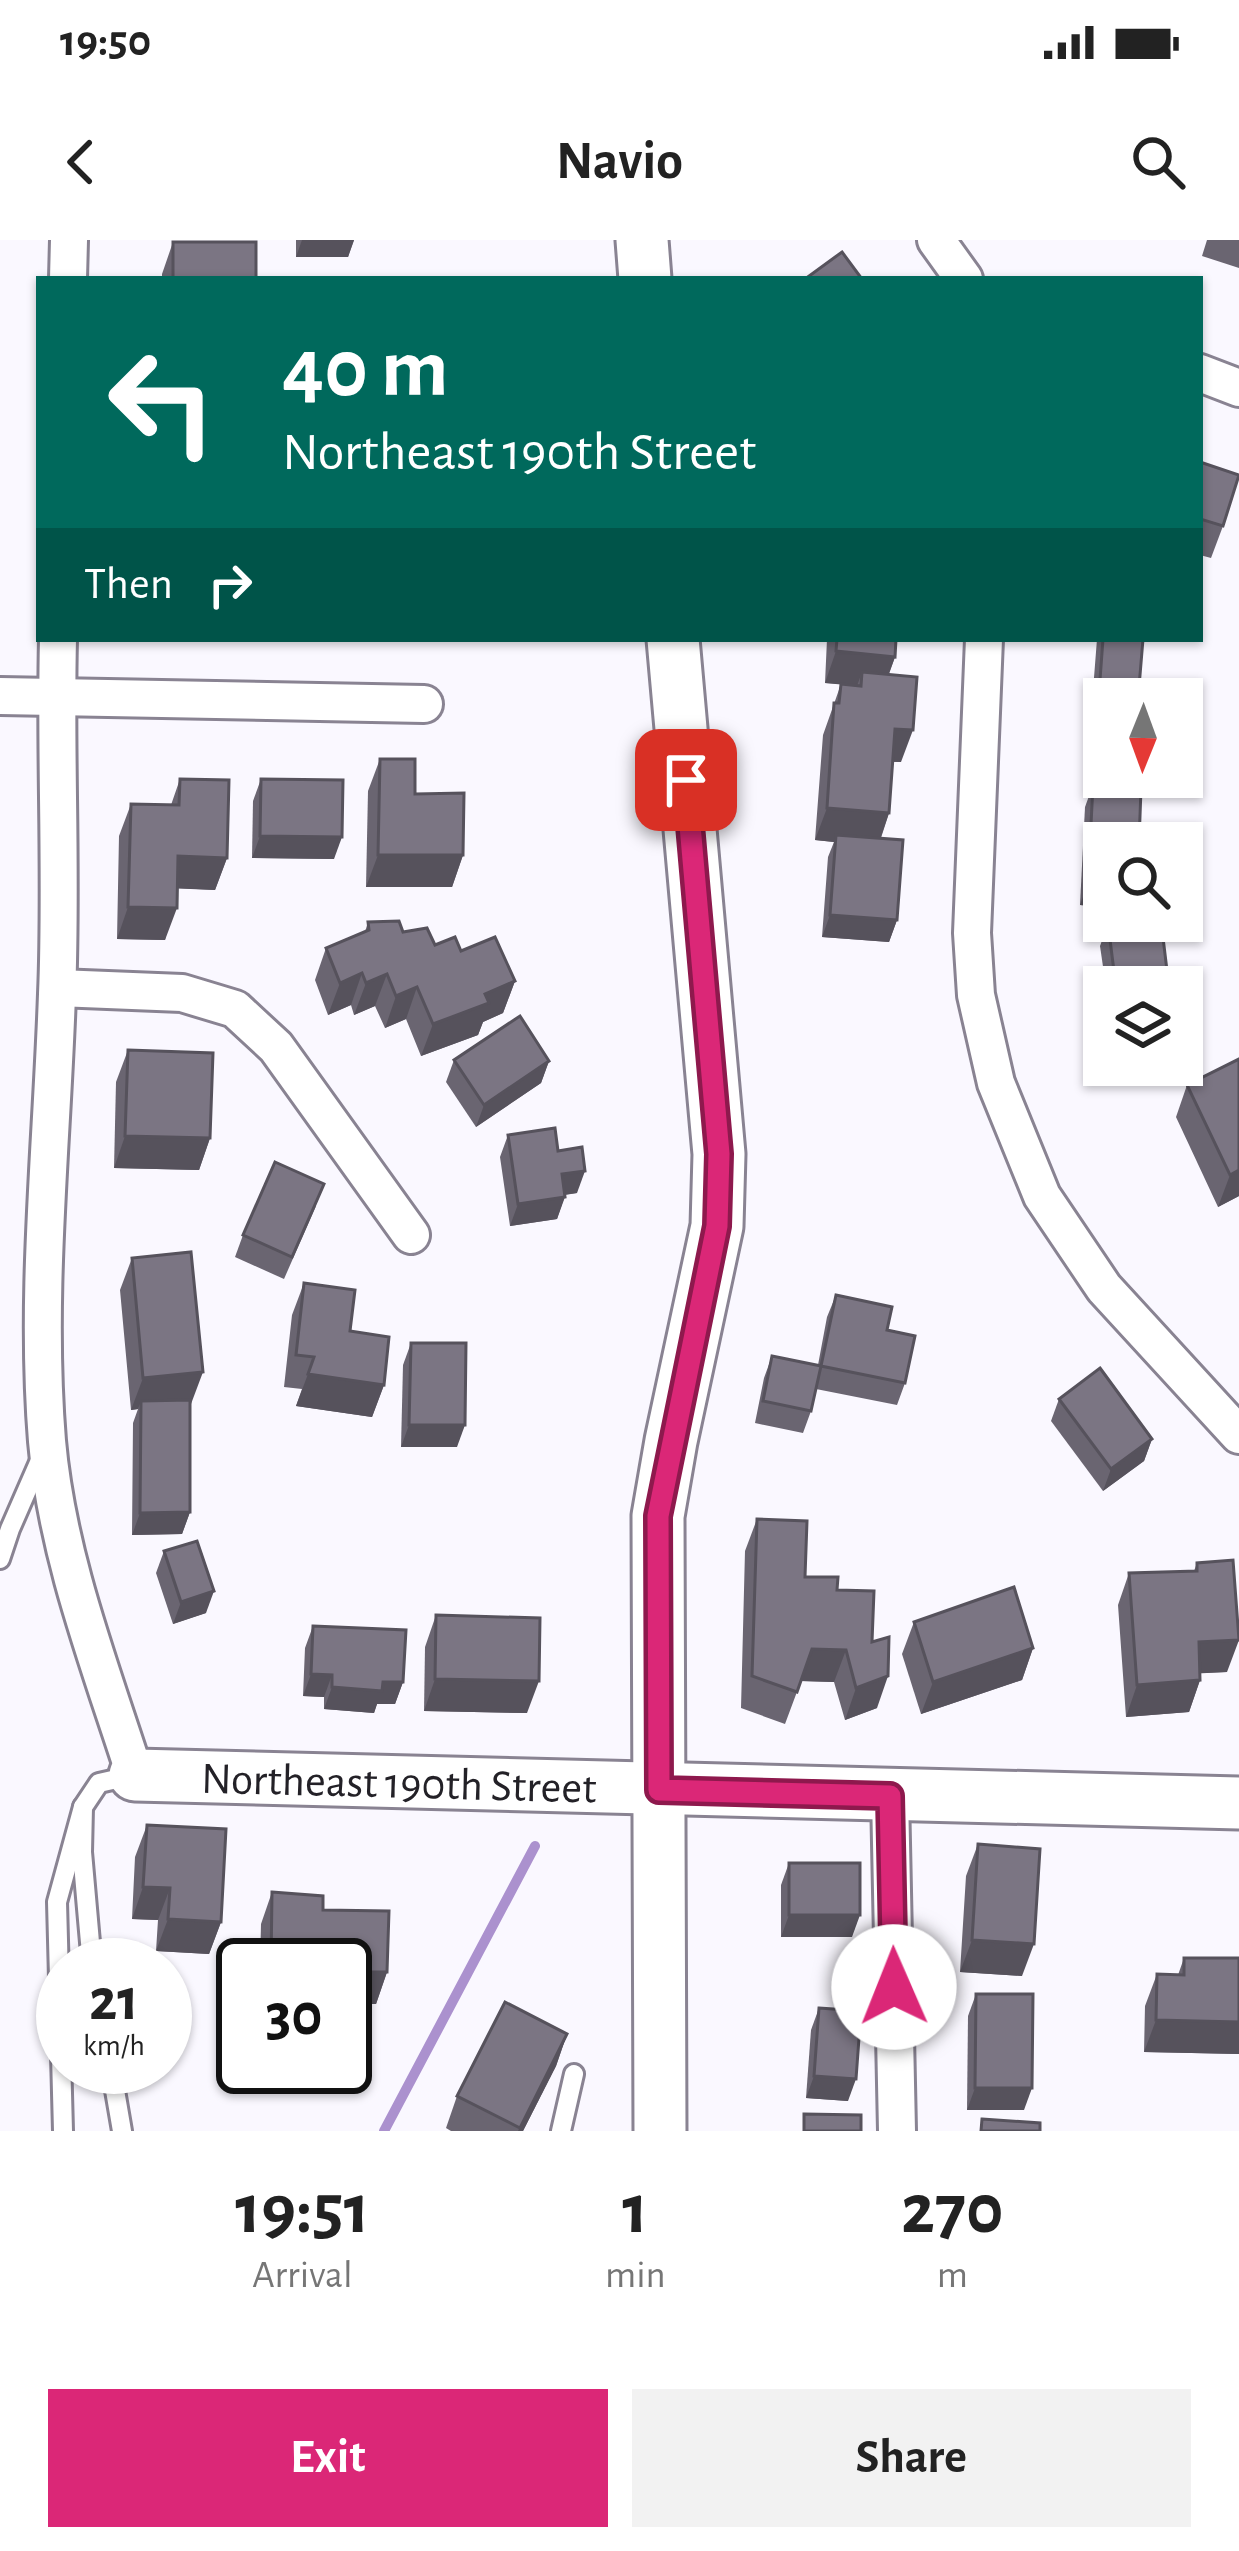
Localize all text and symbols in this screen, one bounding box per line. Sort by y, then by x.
text: 19:50 [60,19,151,64]
icon: back [48,129,114,195]
icon: search [1125,129,1191,195]
text: Navio [556,135,683,189]
icon: left [84,324,240,480]
text: 40 m [282,328,449,412]
text: Northeast 190th Street [282,426,756,480]
icon: right [197,552,263,618]
text: Then [84,562,173,607]
north arrow [1083,678,1203,798]
map controls [1083,678,1203,1086]
pin [635,729,737,831]
icon: arrive [653,747,719,813]
button: search [1083,822,1203,942]
button: layers [1083,966,1203,1086]
street label: Northeast 190th Street [201,1757,597,1812]
position arrow [831,1924,957,2050]
speed limit sign: 30 [216,1938,372,2094]
text: 21 [89,1971,139,2031]
text: km/h [83,2031,145,2061]
text: 19:51 [235,2174,370,2246]
text: 1 [622,2174,648,2246]
text: 270 [901,2174,1004,2246]
text: Arrival [252,2256,353,2295]
text: min [605,2256,666,2295]
text: m [937,2256,968,2295]
button: Exit [48,2389,608,2527]
button: Share [632,2389,1191,2527]

